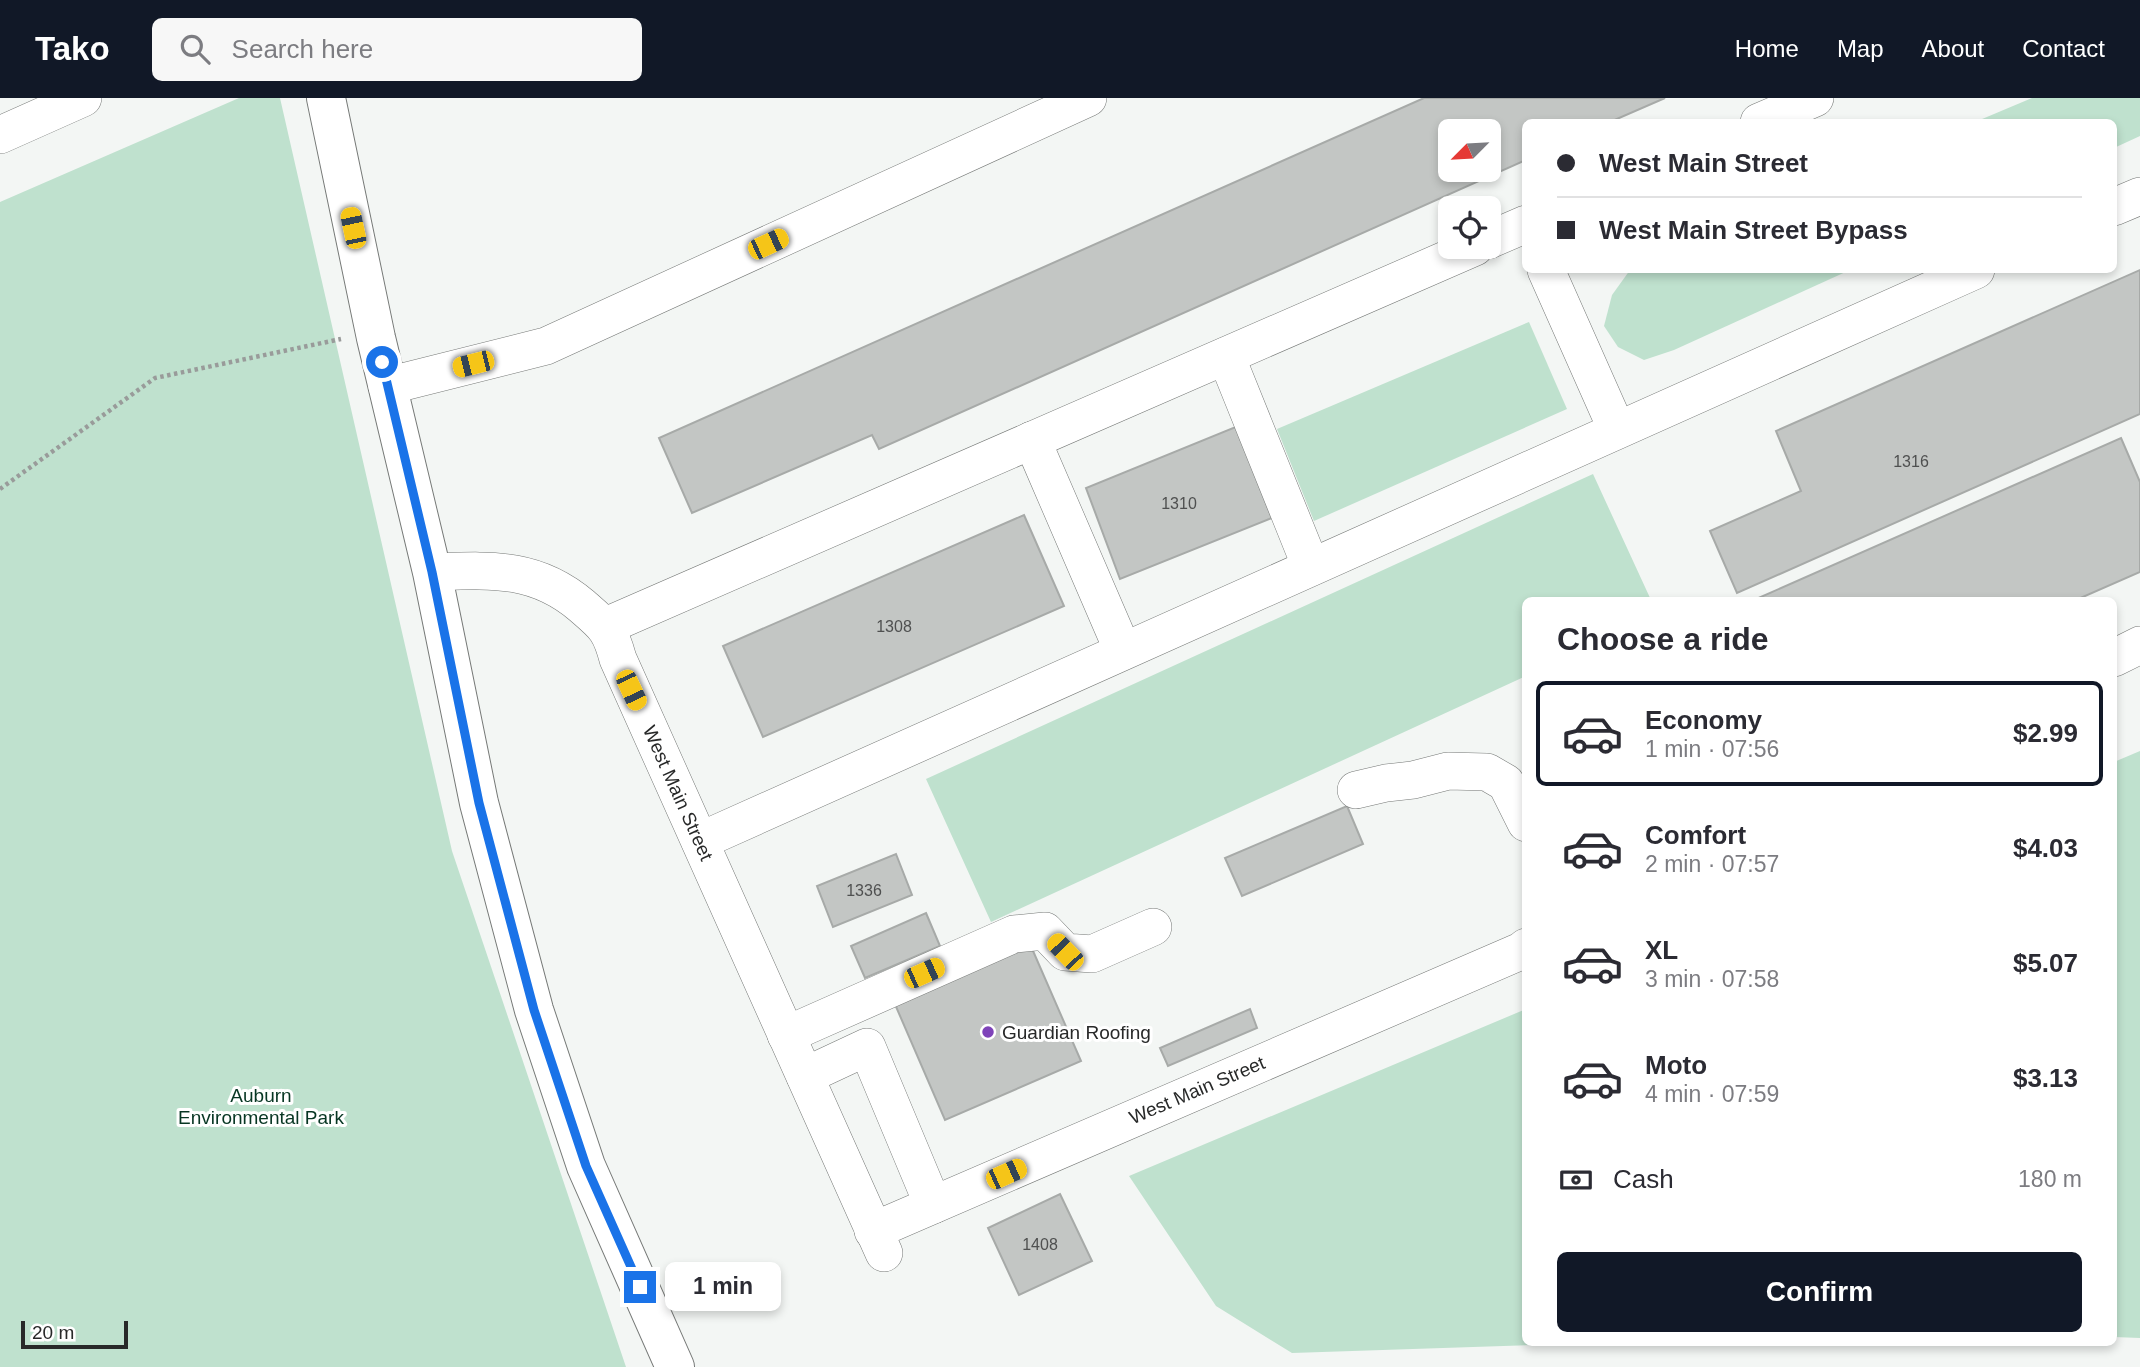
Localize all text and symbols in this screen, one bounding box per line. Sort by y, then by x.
search box [152,18,642,81]
text: Tako [35,30,110,67]
icon: search [176,30,214,68]
text: Search here [232,34,373,64]
text: Home [1735,35,1799,62]
text: Map [1837,35,1884,62]
text: About [1922,35,1984,62]
text: Contact [2022,35,2105,62]
north arrow [1438,119,1502,182]
map controls [1438,119,1501,259]
text: West Main Street [1599,148,1808,178]
button: locate [1438,196,1501,259]
car [339,205,368,251]
text: West Main Street Bypass [1599,215,1908,245]
car [745,226,792,262]
route start [366,346,398,378]
car [451,349,496,379]
house number: 1316 [1893,453,1929,470]
house number: 1310 [1161,495,1197,512]
house number: 1308 [876,618,912,635]
text: Choose a ride [1557,621,1769,657]
car [613,667,650,713]
icon: car [1561,702,1624,765]
text: Economy [1645,705,1762,735]
text: $2.99 [2013,718,2078,748]
street label: West Main Street [639,722,717,864]
text: 1 min · 07:56 [1645,736,1779,762]
icon: car [1561,817,1624,880]
text: Comfort [1645,820,1746,850]
text: $4.03 [2013,833,2078,863]
text: 2 min · 07:57 [1645,851,1779,877]
house number: 1336 [846,882,882,899]
car [1043,930,1088,974]
icon: car [1561,932,1624,995]
text: XL [1645,935,1678,965]
text: $5.07 [2013,948,2078,978]
car [901,955,948,991]
text: 3 min · 07:58 [1645,966,1779,992]
place label: Guardian Roofing [1002,1022,1151,1043]
marker: Guardian Roofing [980,1024,996,1040]
icon: car [1561,1047,1624,1110]
text: Moto [1645,1050,1707,1080]
street label: West Main Street [1126,1052,1269,1128]
text: $3.13 [2013,1063,2078,1093]
text: 4 min · 07:59 [1645,1081,1779,1107]
park label: Auburn Environmental Park [178,1085,344,1128]
car [983,1156,1030,1192]
icon: cash [1557,1161,1595,1199]
text: Cash [1613,1164,1674,1194]
text: 180 m [2018,1166,2082,1192]
house number: 1408 [1022,1236,1058,1253]
button: Confirm [1557,1252,2082,1332]
callout: 1 min [664,1262,780,1312]
route end [624,1271,656,1303]
text: 1 min [693,1273,753,1299]
scale bar [21,1318,128,1350]
text: 20 m [32,1322,74,1343]

